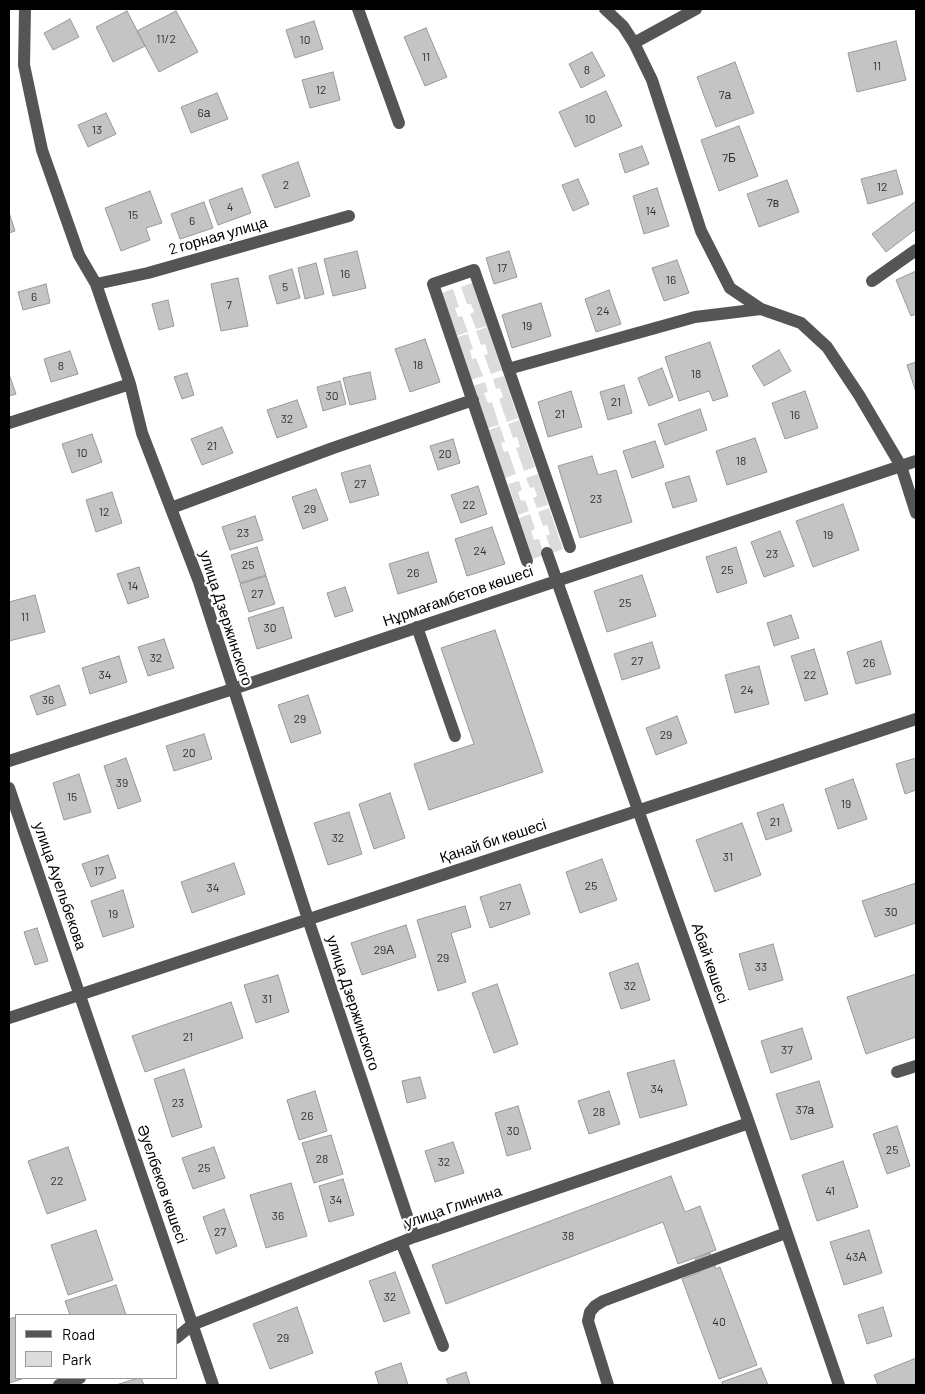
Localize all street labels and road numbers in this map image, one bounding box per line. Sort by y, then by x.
street label: 2 горная улица [167,213,269,259]
street label: улица Дзержинского [196,548,256,688]
street label: Нұрмағамбетов көшесі [381,562,535,630]
street label: Қанай би көшесі [437,815,549,867]
street label: улица Ауельбекова [30,820,90,952]
street label: Абай көшесі [688,920,732,1006]
street label: улица Дзержинского [323,933,383,1073]
street label: Әуелбеков көшесі [133,1122,191,1246]
street label: улица Глинина [402,1182,504,1232]

